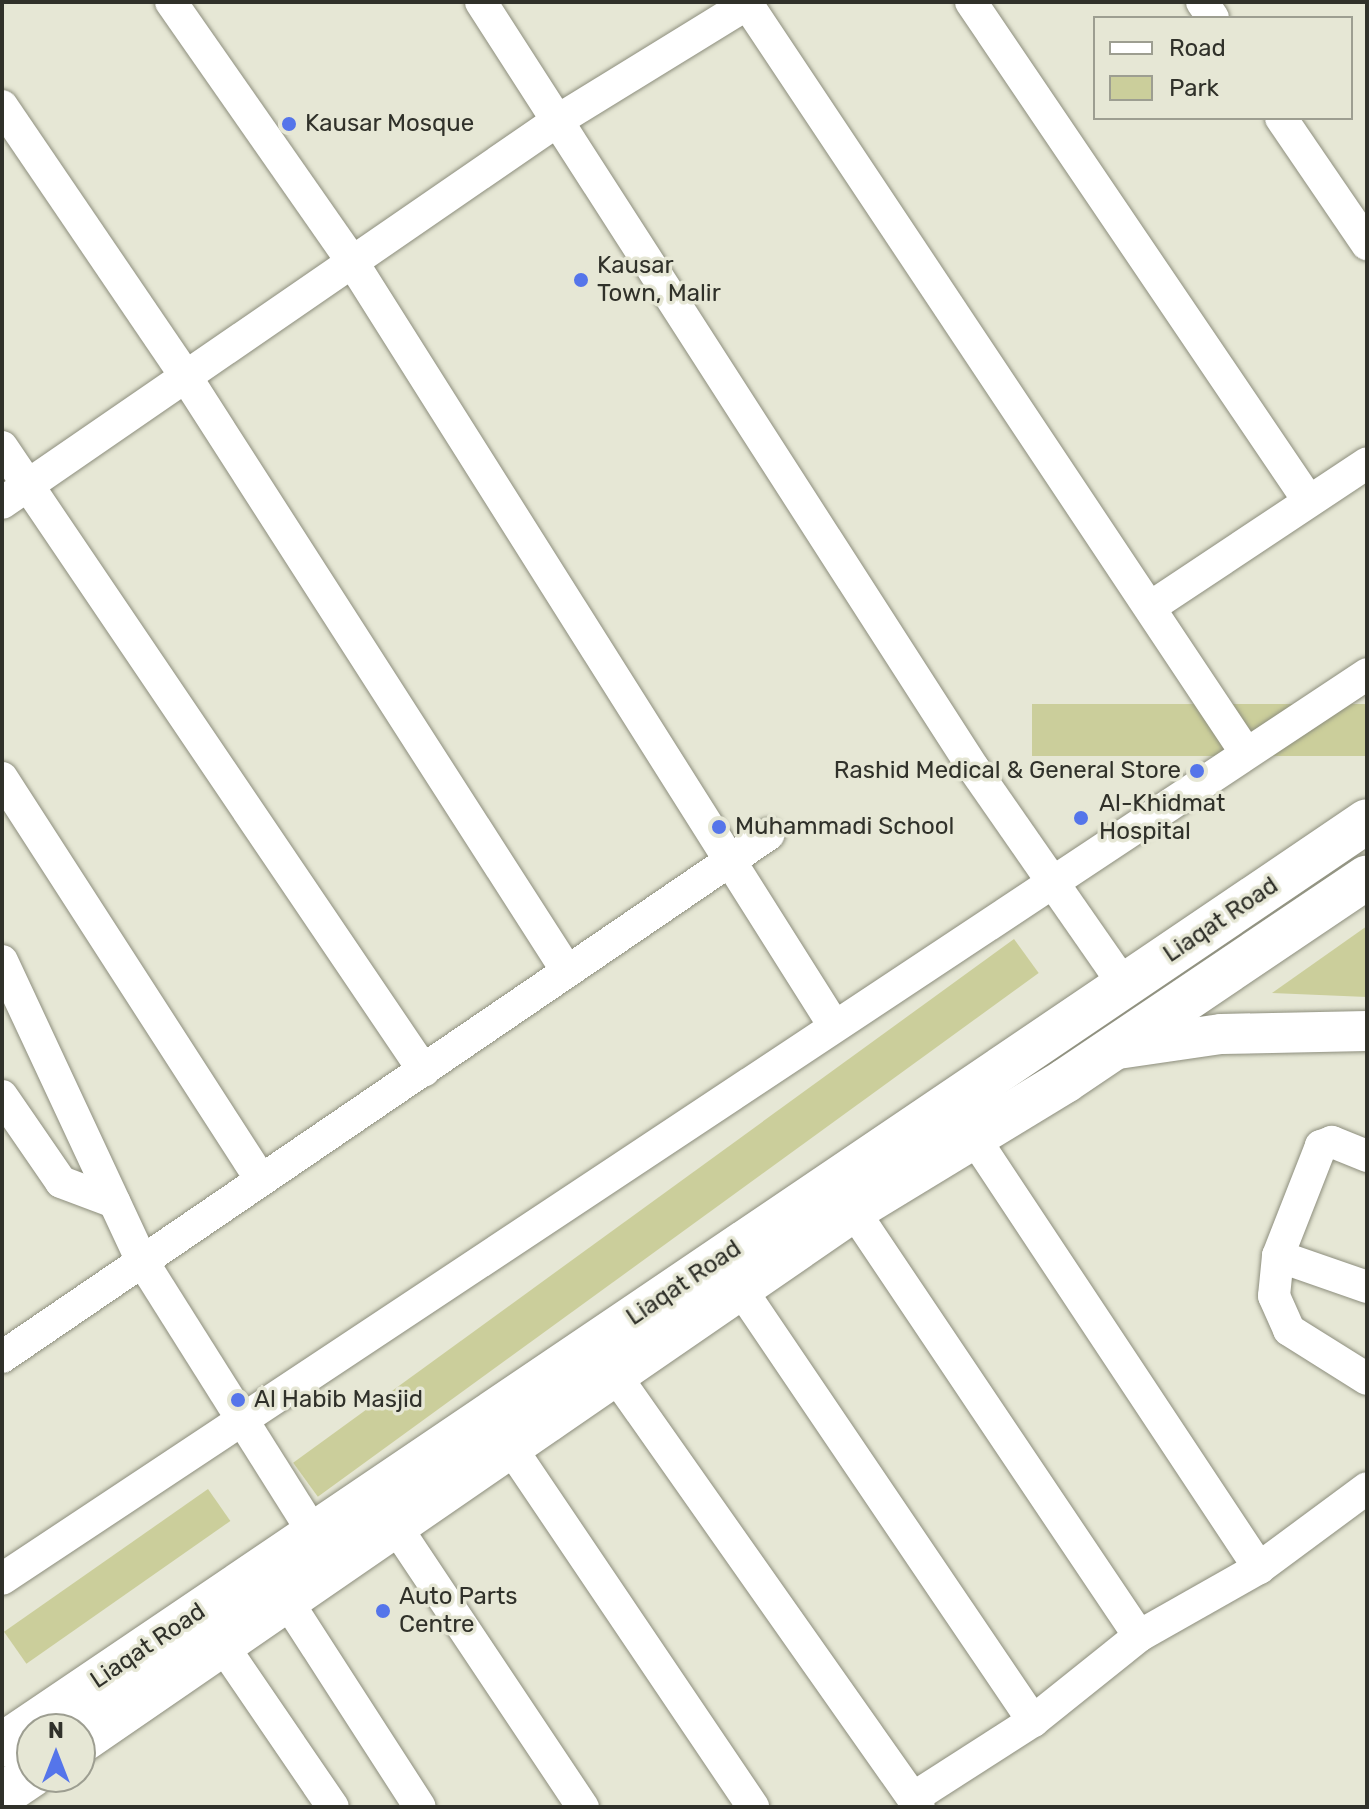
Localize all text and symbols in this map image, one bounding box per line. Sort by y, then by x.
legend [1093,16,1353,120]
text: Road [1169,34,1226,62]
text: Park [1169,74,1219,102]
place label: Kausar Mosque [305,110,475,138]
marker: Kausar Mosque [280,115,298,133]
place label: Kausar Town, Malir [597,252,721,308]
marker: Kausar Town, Malir [572,271,590,289]
place label: Rashid Medical & General Store [834,757,1181,785]
marker: Rashid Medical & General Store [1188,762,1206,780]
place label: Al-Khidmat Hospital [1099,790,1225,846]
marker: Al-Khidmat Hospital [1070,807,1092,829]
place label: Muhammadi School [735,813,954,841]
marker: Muhammadi School [710,818,728,836]
street label: Liaqat Road [1158,871,1284,969]
street label: Liaqat Road [621,1234,747,1332]
place label: Al Habib Masjid [254,1386,423,1414]
marker: Al Habib Masjid [229,1391,247,1409]
place label: Auto Parts Centre [399,1583,518,1639]
street label: Liaqat Road [85,1597,211,1695]
marker: Auto Parts Centre [374,1602,392,1620]
north arrow [16,1713,96,1793]
text: N [48,1717,64,1744]

